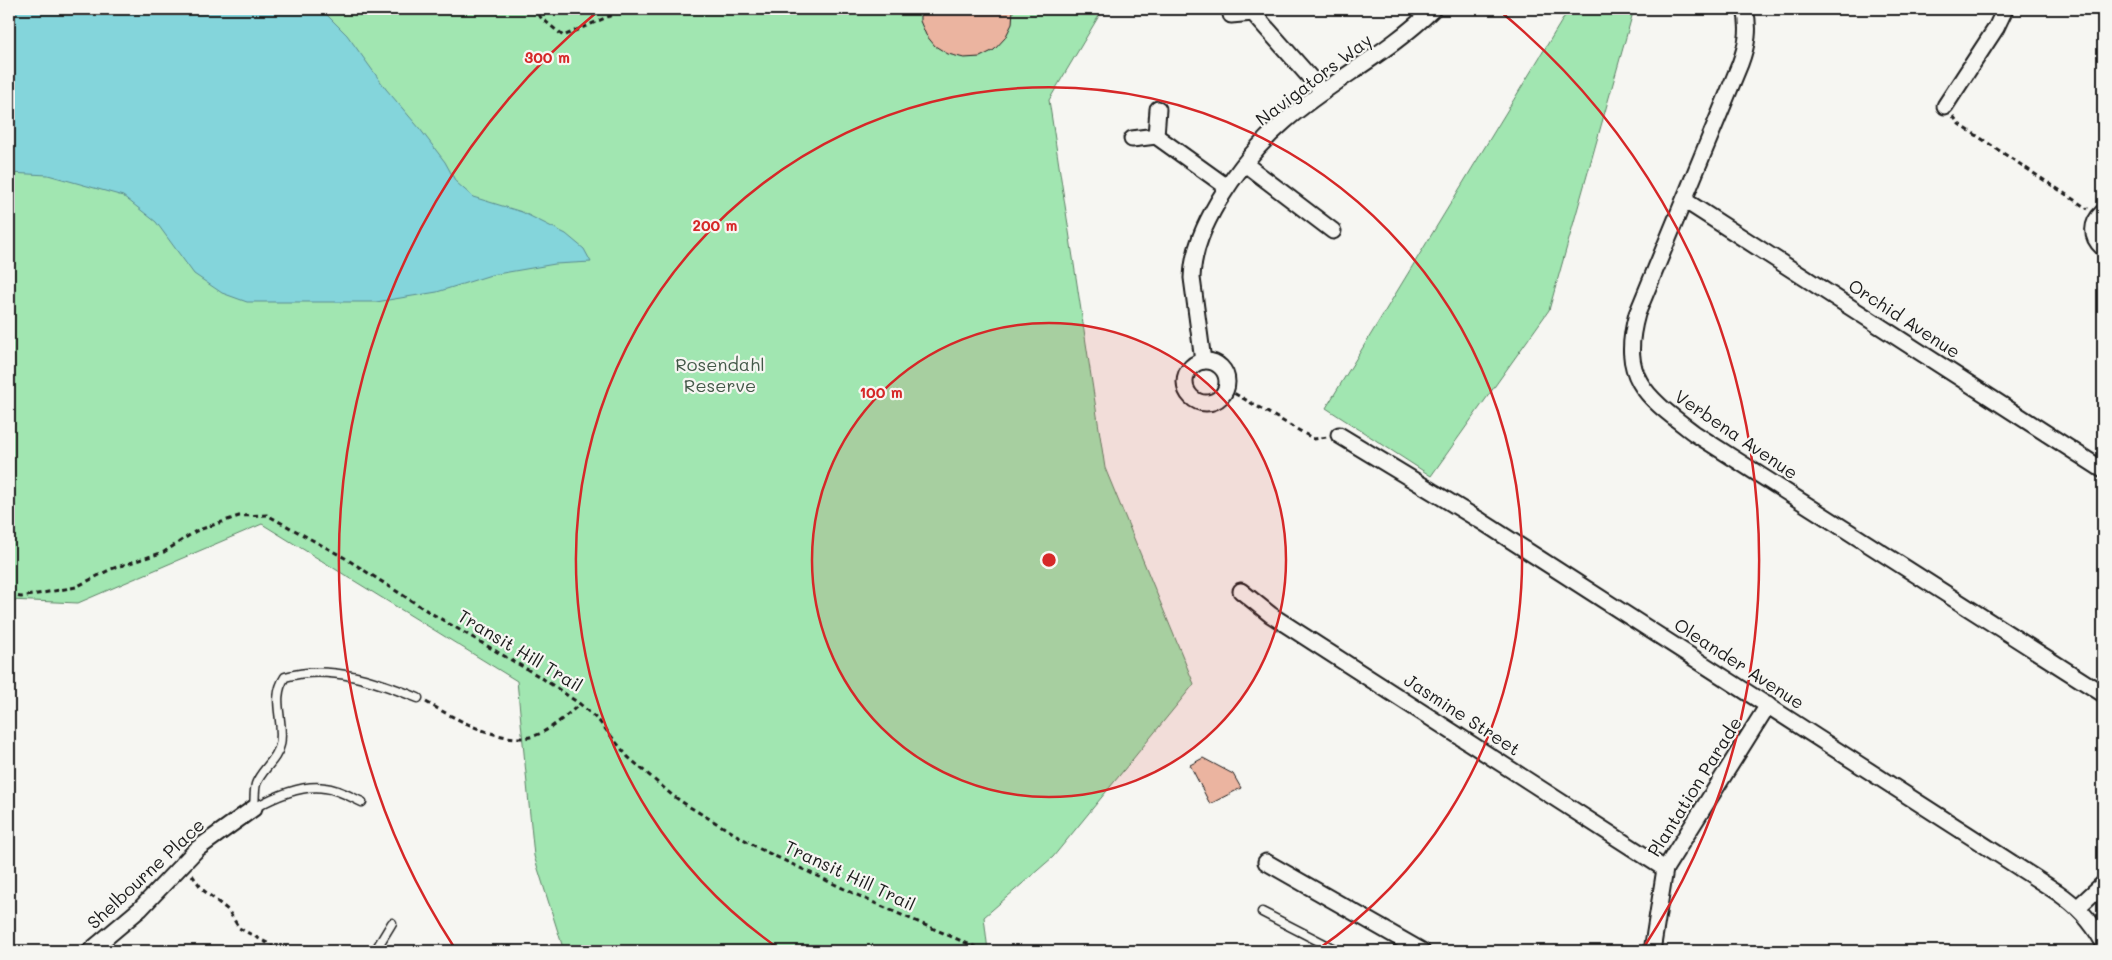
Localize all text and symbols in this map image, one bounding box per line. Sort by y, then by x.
street label: Navigators Way [1250,28,1376,131]
text: 300 m [524,47,570,67]
text: 200 m [693,215,738,235]
street label: Orchid Avenue [1844,273,1965,363]
park label: Rosendahl Reserve [675,352,765,397]
text: 100 m [859,382,903,402]
street label: Verbena Avenue [1670,384,1803,484]
centre of rings [1040,551,1058,569]
street label: Transit Hill Trail [454,603,587,697]
street label: Oleander Avenue [1670,612,1809,714]
street label: Jasmine Street [1400,668,1525,761]
street label: Plantation Parade [1641,712,1747,861]
street label: Shelbourne Place [81,813,209,934]
street label: Transit Hill Trail [781,834,920,916]

